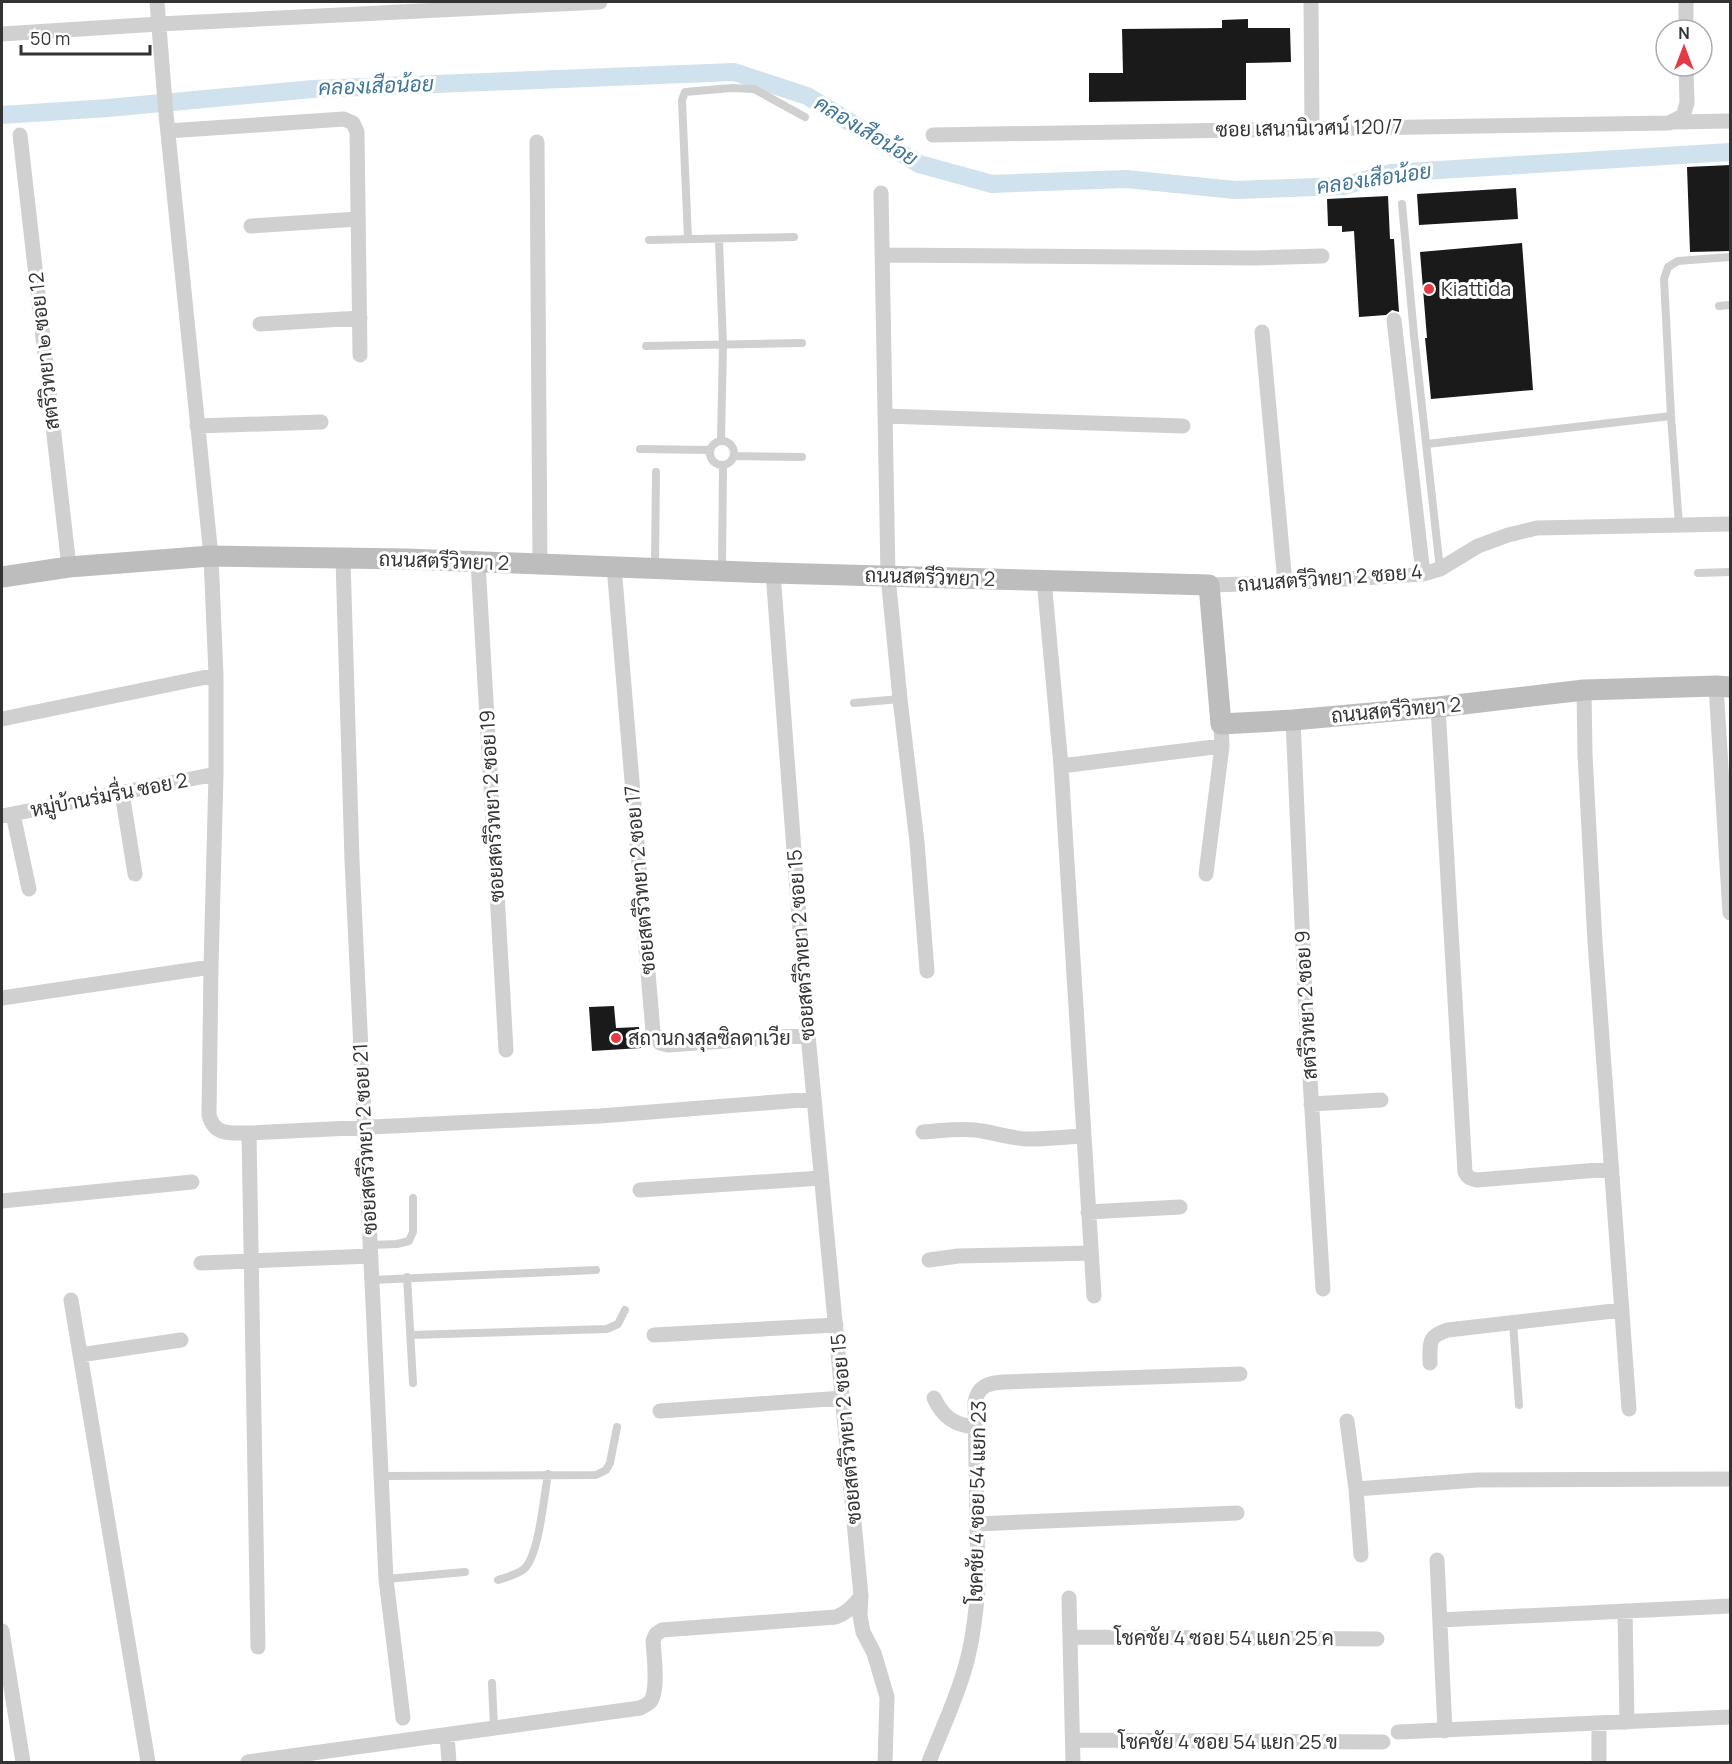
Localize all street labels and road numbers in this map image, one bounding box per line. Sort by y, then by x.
street label: ซอย เสนานิเวศน์ 120/7 [1215,112,1403,143]
street label: สตรีวิทยา ๒ ซอย 12 [22,271,65,431]
street label: ถนนสตรีวิทยา 2 [378,545,510,576]
street label: ถนนสตรีวิทยา 2 ซอย 4 [1236,558,1424,597]
street label: ถนนสตรีวิทยา 2 [864,561,996,592]
street label: ถนนสตรีวิทยา 2 [1330,690,1462,729]
street label: ซอยสตรีวิทยา 2 ซอย 19 [473,709,510,903]
street label: หมู่บ้านร่มรื่น ซอย 2 [27,763,190,825]
street label: ซอยสตรีวิทยา 2 ซอย 17 [618,784,661,976]
street label: ซอยสตรีวิทยา 2 ซอย 15 [780,848,821,1042]
street label: สตรีวิทยา 2 ซอย 9 [1288,930,1323,1080]
street label: ซอยสตรีวิทยา 2 ซอย 21 [346,1043,383,1235]
street label: ซอยสตรีวิทยา 2 ซอย 15 [824,1332,867,1526]
street label: โชคชัย 4 ซอย 54 แยก 23 [961,1400,992,1605]
street label: โชคชัย 4 ซอย 54 แยก 25 ค [1113,1624,1334,1651]
street label: โชคชัย 4 ซอย 54 แยก 25 ข [1117,1728,1338,1755]

